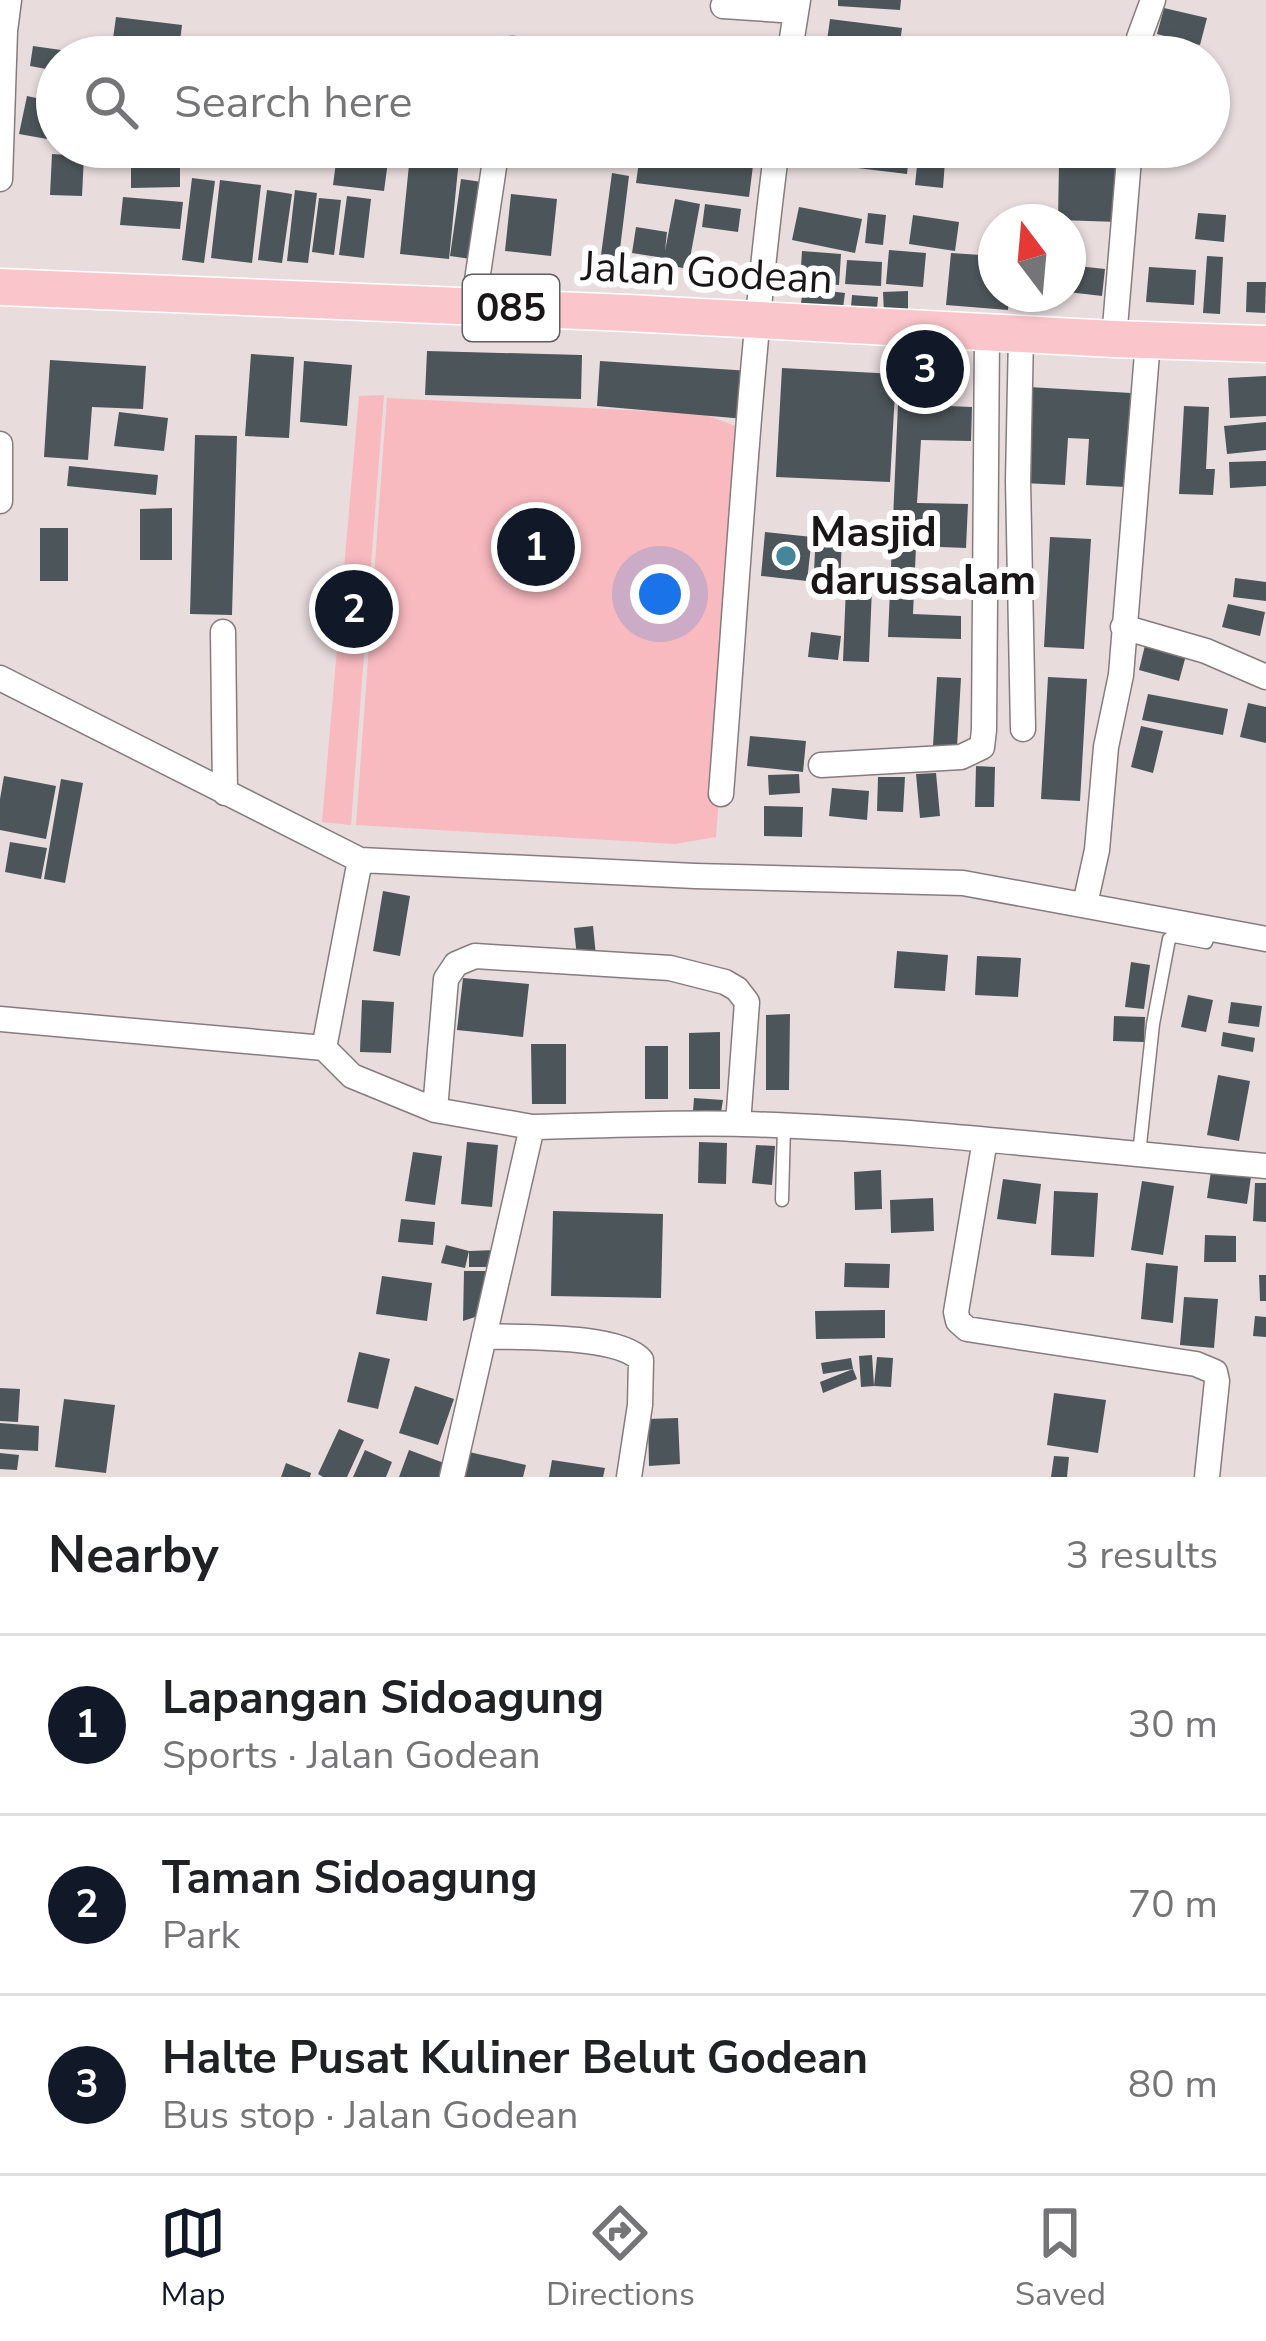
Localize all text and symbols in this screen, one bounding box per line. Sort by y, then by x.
search box [36,36,1230,168]
icon: search [78,69,144,135]
text: Search here [174,72,413,133]
north arrow [978,204,1086,312]
street label: Jalan Godean [579,238,834,308]
road number: 085 [463,275,559,341]
pin: 3 [886,324,964,414]
pin: 1 [497,502,575,592]
place label: Masjid darussalam [810,504,1036,609]
marker: Masjid darussalam [773,543,799,569]
pin: 2 [315,564,393,654]
your location [630,564,690,624]
text: Nearby [48,1520,219,1590]
text: 3 results [1066,1529,1218,1582]
text: Lapangan Sidoagung [162,1668,604,1729]
text: 1 [75,1698,99,1751]
text: 30 m [1128,1698,1218,1751]
text: Sports · Jalan Godean [162,1729,541,1782]
text: Taman Sidoagung [162,1848,538,1909]
text: 2 [75,1878,99,1931]
text: 70 m [1128,1878,1218,1931]
text: Park [162,1909,240,1962]
text: Halte Pusat Kuliner Belut Godean [162,2028,868,2089]
text: 3 [75,2058,99,2111]
text: 80 m [1128,2058,1218,2111]
text: Bus stop · Jalan Godean [162,2089,578,2142]
tab: Map [160,2200,226,2317]
tab: Directions [546,2200,695,2317]
tab: Saved [1015,2200,1106,2317]

